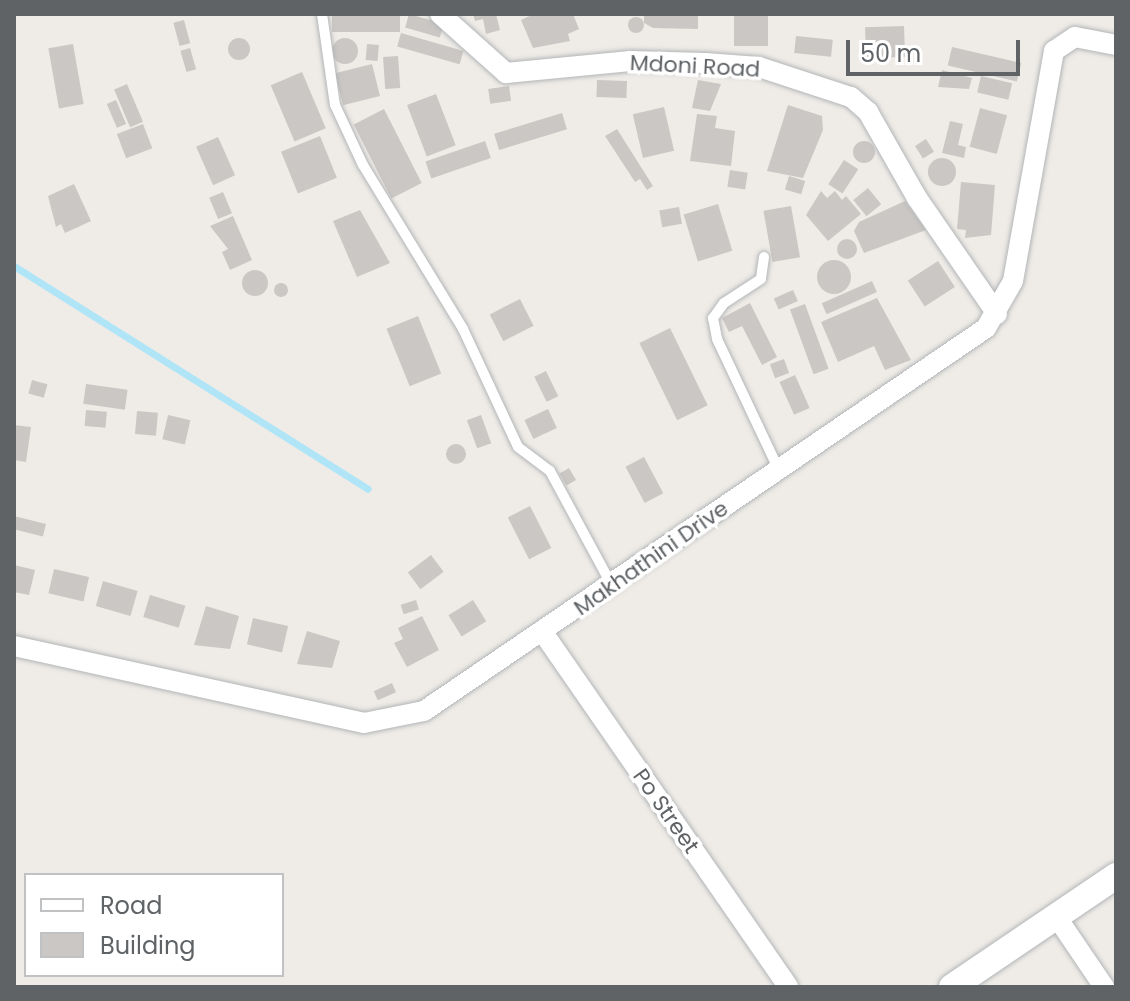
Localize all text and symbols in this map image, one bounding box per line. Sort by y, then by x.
scale bar [850,24,1024,74]
text: 50 m [860,37,921,70]
street label: Mdoni Road [629,49,761,83]
street label: Makhathini Drive [569,495,733,621]
street label: Po Street [627,764,705,858]
legend [24,873,284,977]
text: Road [100,889,162,922]
text: Building [100,929,196,962]

